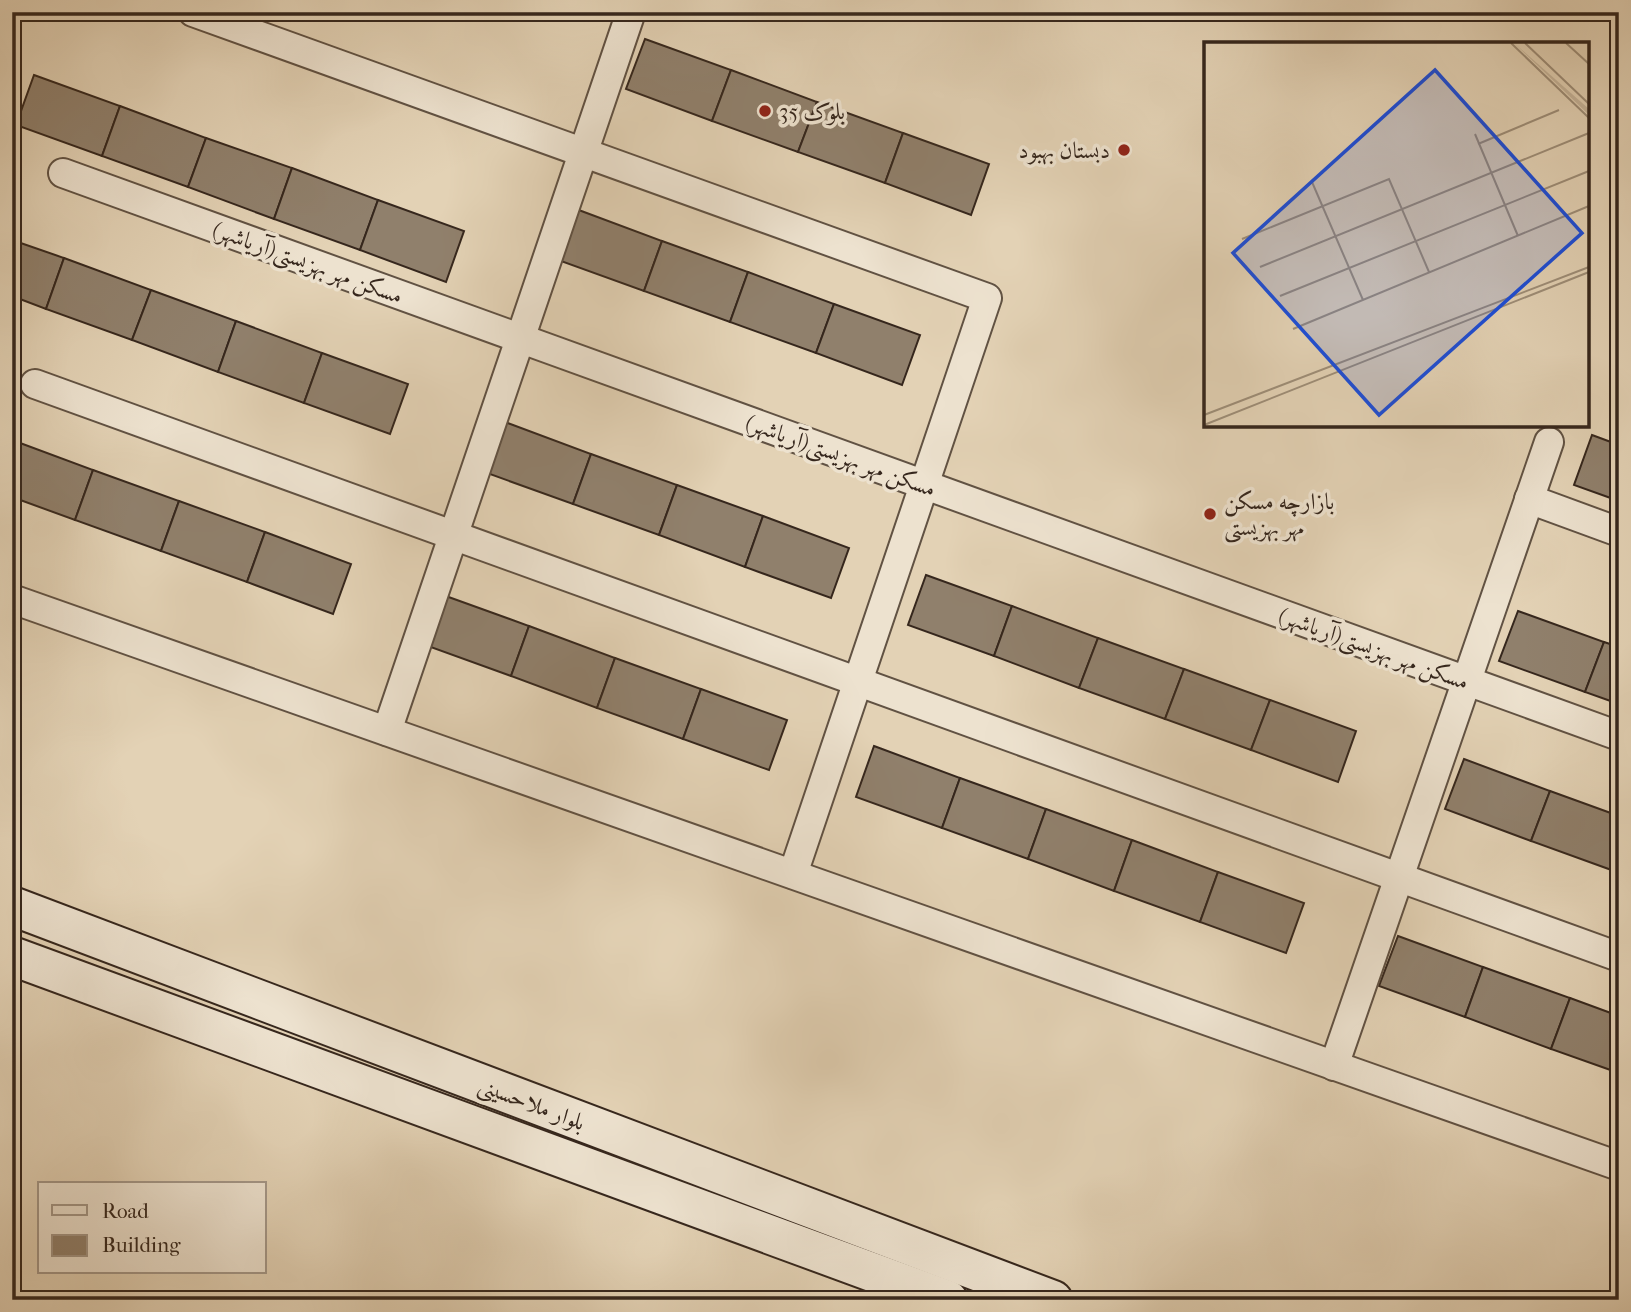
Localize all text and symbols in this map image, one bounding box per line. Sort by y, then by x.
inset map [1204,42,1589,427]
place label: بلوک 35 [779,98,845,126]
marker: بلوک 35 [757,103,773,119]
place label: دبستان بهبود [1018,137,1110,165]
marker: دبستان بهبود [1116,142,1132,158]
street label: مسکن مهر بهزیستی(آریاشهر) [208,216,407,311]
street label: مسکن مهر بهزیستی(آریاشهر) [741,409,940,504]
place label: بازارچه مسکن مهر بهزیستی [1224,488,1334,543]
marker: بازارچه مسکن مهر بهزیستی [1202,506,1218,522]
street label: مسکن مهر بهزیستی(آریاشهر) [1274,602,1473,697]
street label: بلوار ملاحسینی [474,1071,589,1138]
legend [38,1182,266,1274]
text: Road [102,1199,149,1223]
text: Building [102,1233,181,1257]

